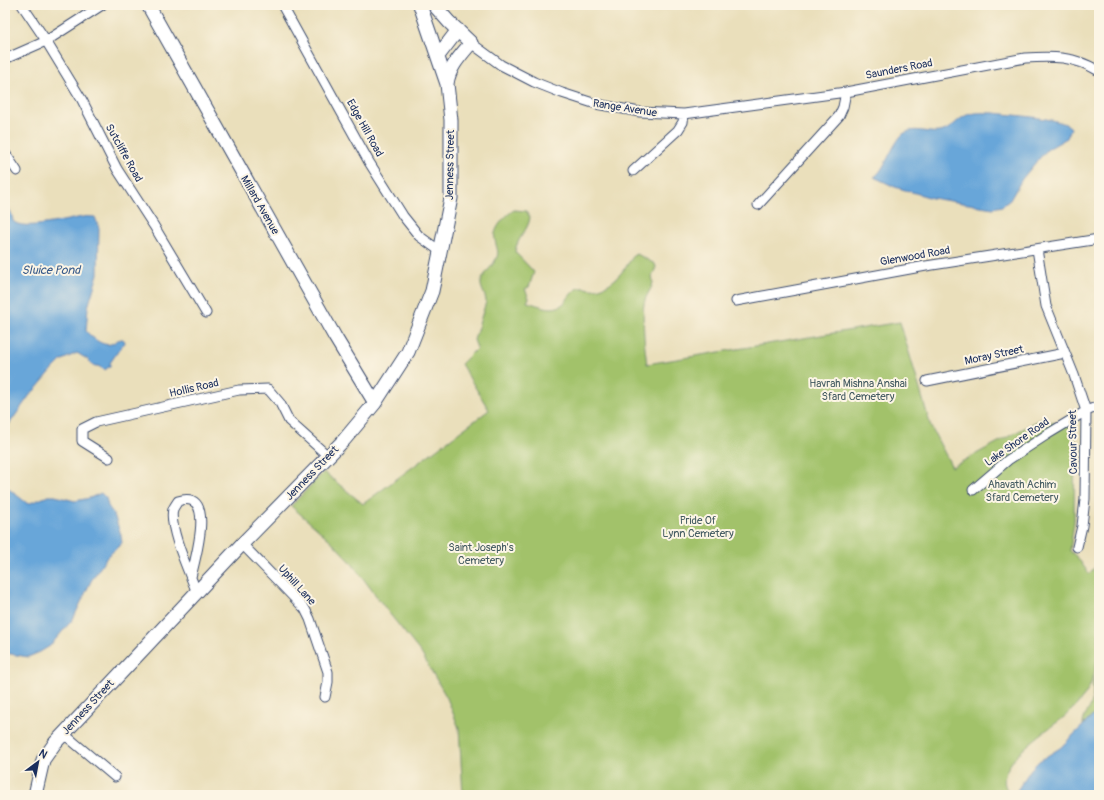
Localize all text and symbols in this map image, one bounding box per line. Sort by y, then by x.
street label: Saunders Road [864,56,934,82]
street label: Edge Hill Road [344,97,386,159]
street label: Range Avenue [592,97,658,120]
street label: Sutcliffe Road [103,122,145,184]
street label: Jenness Street [443,129,457,200]
street label: Millard Avenue [238,173,282,237]
street label: Glenwood Road [879,243,951,269]
water label: Sluice Pond [22,263,82,278]
street label: Moray Street [963,342,1025,368]
street label: Hollis Road [168,376,220,400]
park label: Havrah Mishna Anshai Sfard Cemetery [809,377,907,403]
street label: Cavour Street [1066,409,1080,474]
street label: Lake Shore Road [982,415,1052,469]
street label: Jenness Street [283,443,342,503]
park label: Ahavath Achim Sfard Cemetery [986,478,1059,504]
park label: Pride Of Lynn Cemetery [662,514,734,540]
park label: Saint Joseph's Cemetery [448,541,514,567]
street label: Uphill Lane [275,562,319,608]
street label: Jenness Street [59,676,117,737]
north arrow [18,742,58,782]
text: N [36,746,50,762]

